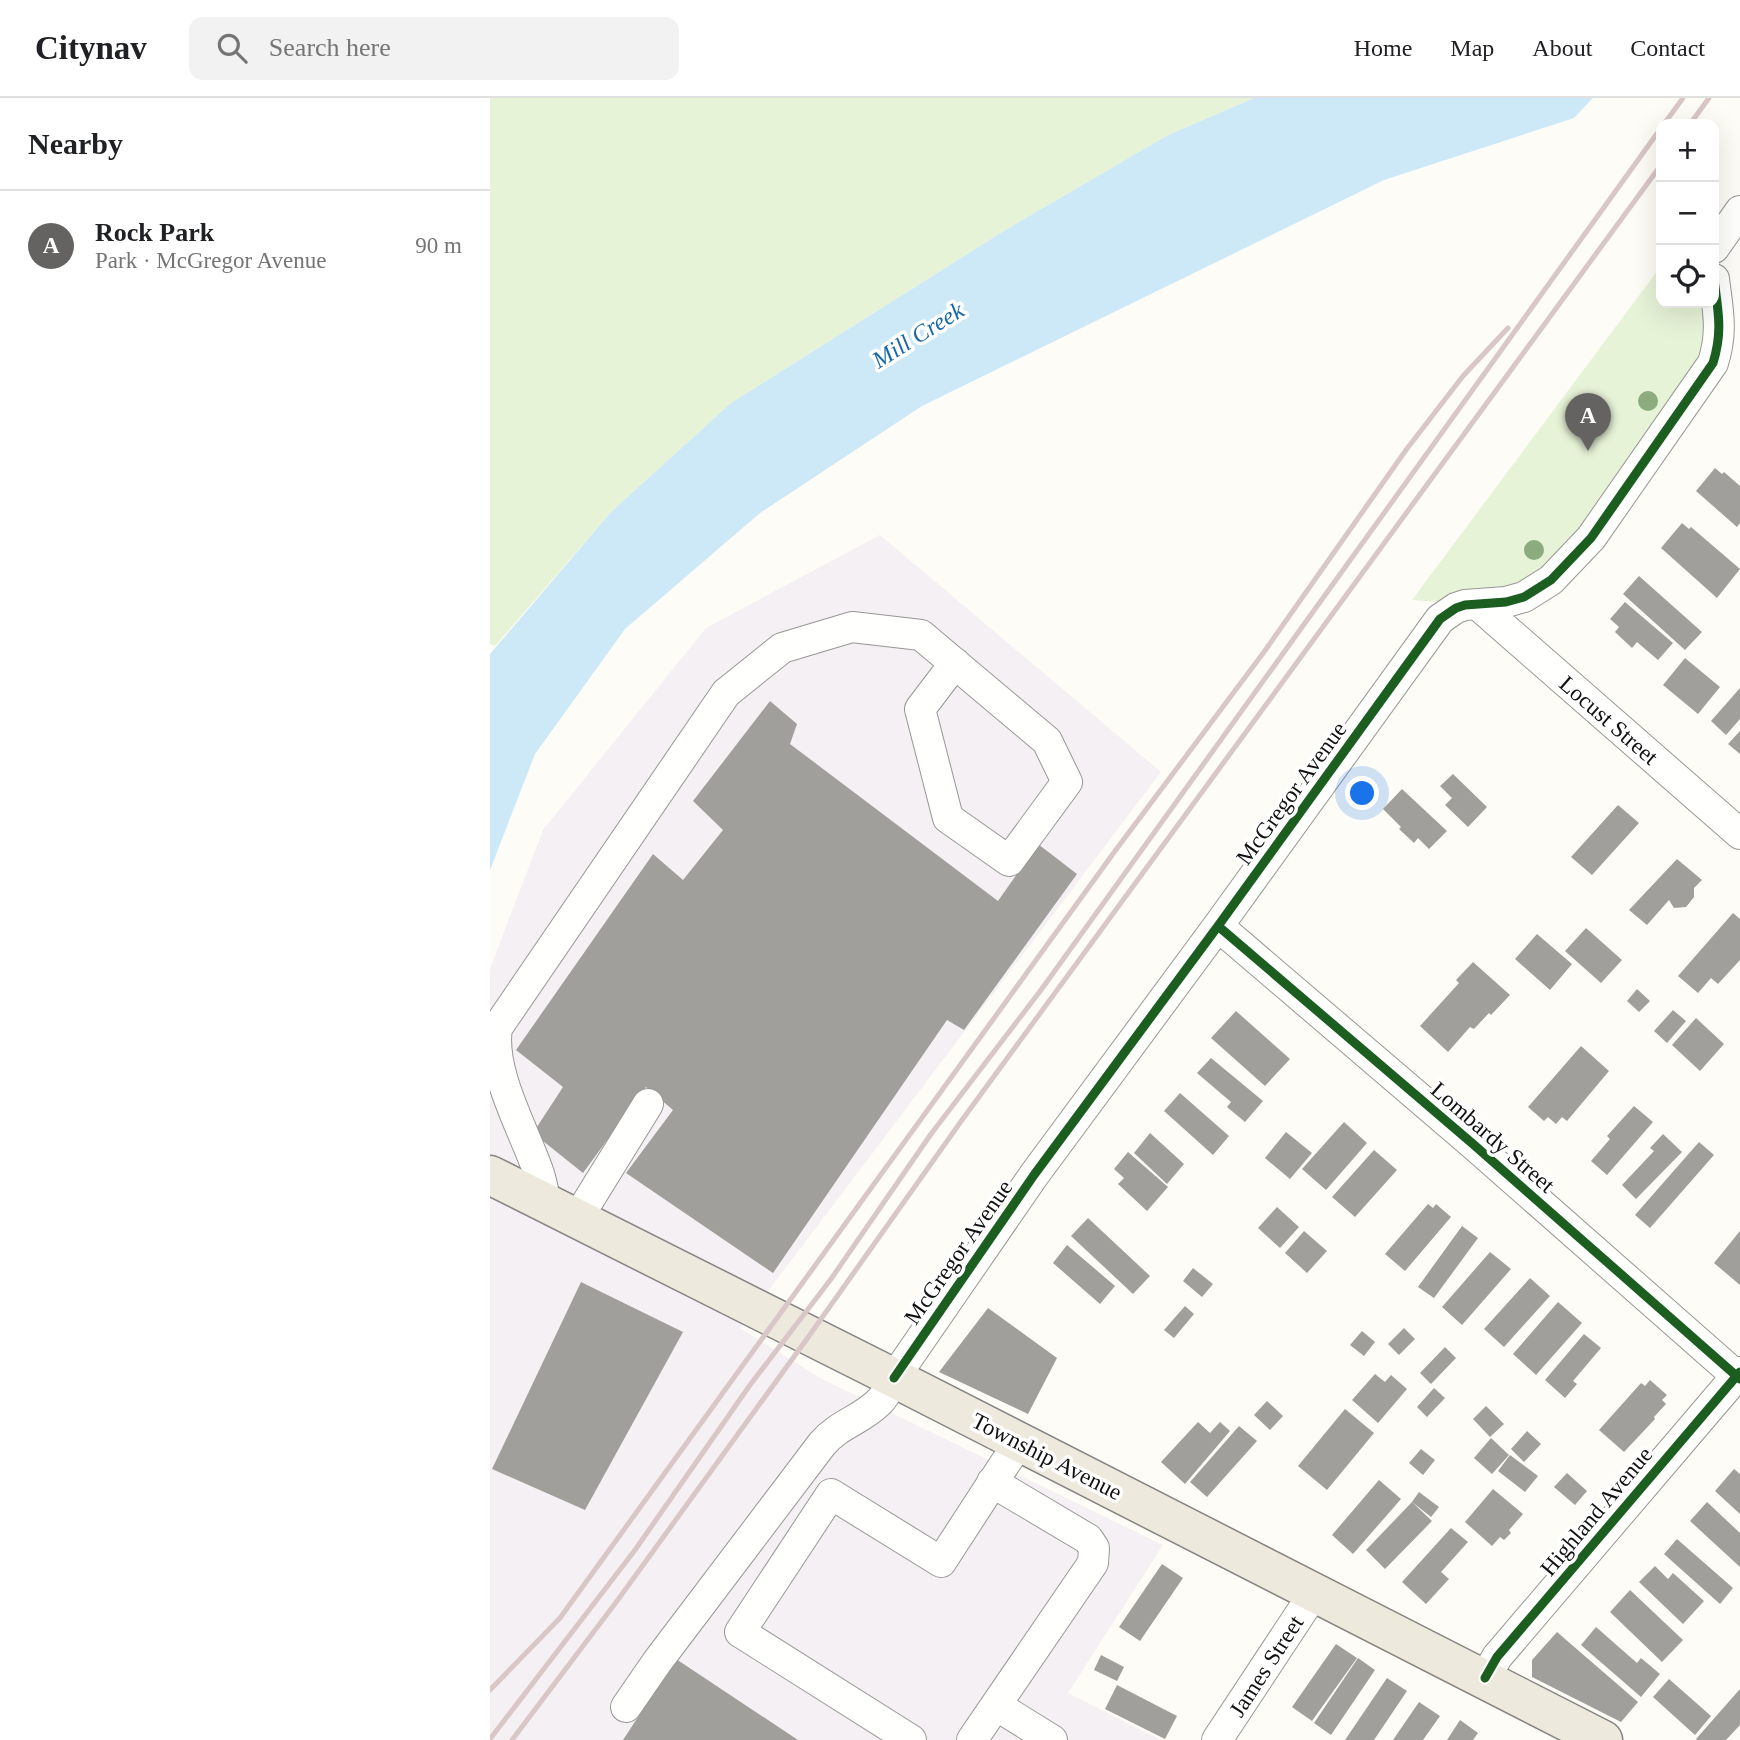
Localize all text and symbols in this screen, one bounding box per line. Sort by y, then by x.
search box [189,17,679,80]
icon: search [213,29,251,67]
text: Citynav [35,30,147,66]
text: Search here [269,33,391,62]
text: Home [1354,35,1412,61]
text: Map [1450,35,1494,61]
text: About [1532,35,1592,61]
text: Contact [1630,35,1705,61]
map controls [1656,119,1719,308]
button: + [1656,119,1719,182]
text: Nearby [28,127,123,160]
button: − [1656,182,1719,245]
text: Rock Park [95,218,214,247]
text: A [43,233,59,258]
text: 90 m [415,233,462,258]
button: locate [1656,245,1719,308]
text: Park · McGregor Avenue [95,248,326,273]
water label: Mill Creek [867,297,969,374]
pin: A [1565,393,1611,451]
street label: Locust Street [1554,671,1663,770]
street label: McGregor Avenue [1231,717,1352,869]
your location [1345,776,1379,810]
street label: Lombardy Street [1426,1077,1560,1198]
street label: McGregor Avenue [899,1175,1017,1329]
street label: Township Avenue [968,1408,1126,1505]
street label: Highland Avenue [1535,1442,1657,1581]
street label: James Street [1224,1610,1309,1722]

